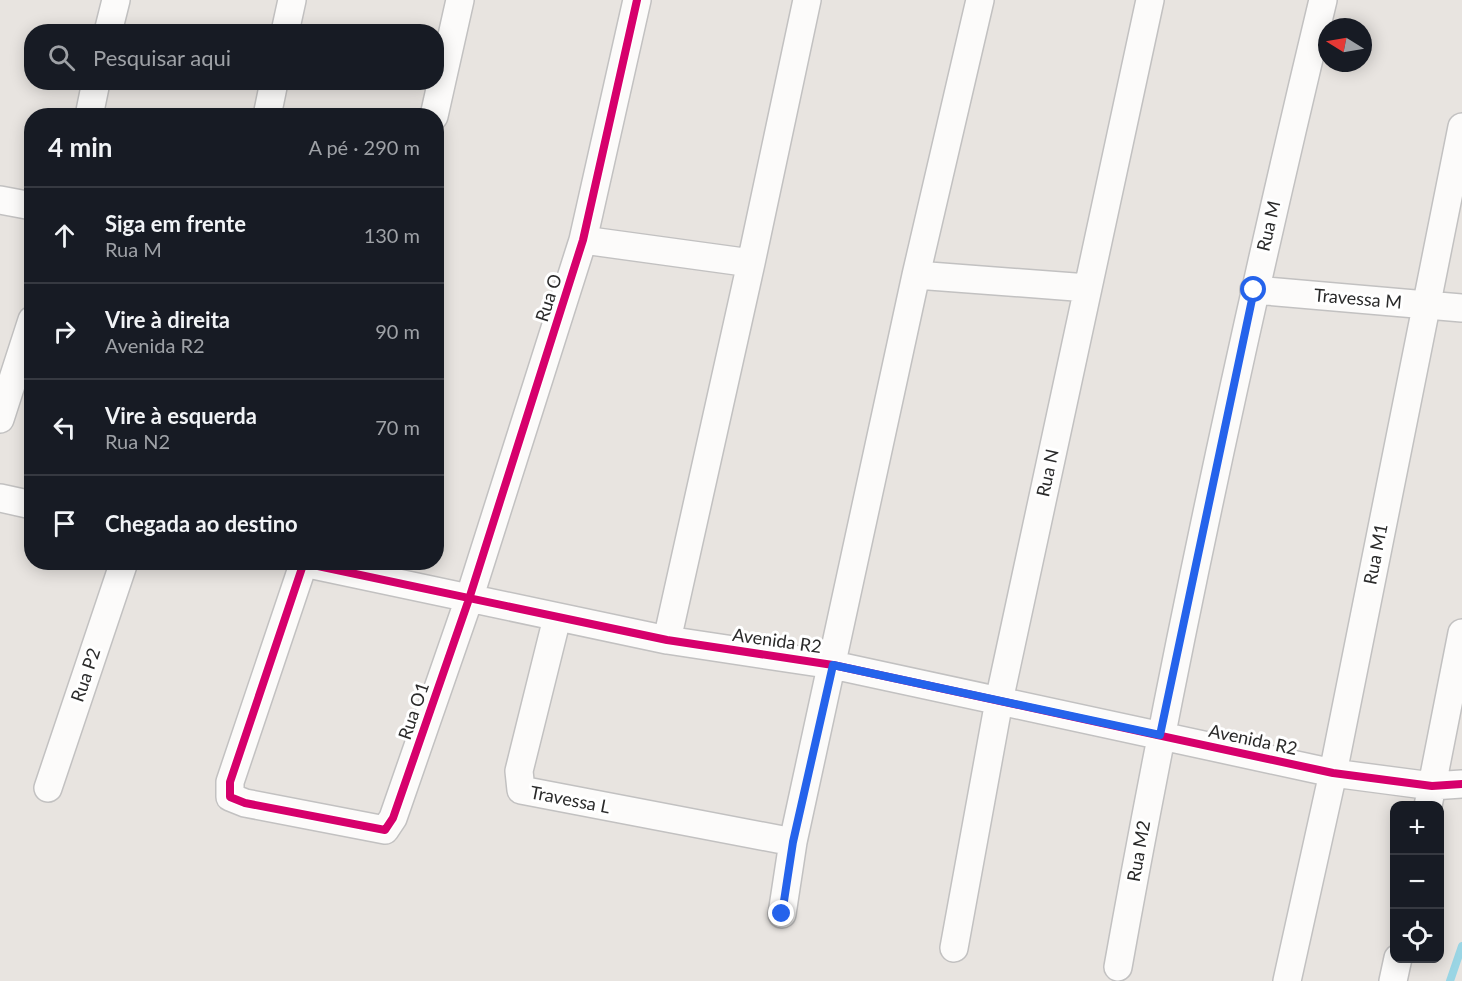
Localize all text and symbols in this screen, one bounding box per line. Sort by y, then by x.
north arrow [1318,18,1372,72]
search box [24,24,444,90]
icon: search [45,41,78,74]
text: Pesquisar aqui [93,44,231,71]
text: 4 min [48,131,112,163]
text: A pé · 290 m [308,135,420,159]
street label: Rua M [1252,198,1285,253]
text: Siga em frente [105,210,246,237]
icon: ahead [48,219,81,252]
text: 130 m [364,223,420,247]
text: Rua M [105,237,162,261]
street label: Rua O [530,271,566,324]
route start [1240,276,1266,302]
street label: Travessa M [1313,283,1403,313]
text: Vire à direita [105,306,230,333]
icon: right [48,315,81,348]
text: 90 m [375,319,420,343]
text: Avenida R2 [105,333,205,357]
text: Vire à esquerda [105,402,257,429]
icon: left [48,411,81,444]
text: 70 m [375,415,420,439]
text: Rua N2 [105,429,170,453]
street label: Rua N [1031,447,1063,499]
icon: arrive [48,507,81,540]
text: Chegada ao destino [105,510,298,537]
street label: Rua M1 [1358,521,1392,586]
street label: Avenida R2 [731,623,823,657]
street label: Rua P2 [66,645,105,705]
street label: Rua O1 [393,679,433,742]
street label: Avenida R2 [1207,719,1299,759]
street label: Travessa L [528,781,612,818]
map controls [1390,801,1444,963]
button: + [1390,801,1444,855]
street label: Rua M2 [1122,819,1154,883]
button: − [1390,855,1444,909]
route end [768,900,794,926]
button: locate [1390,909,1444,963]

